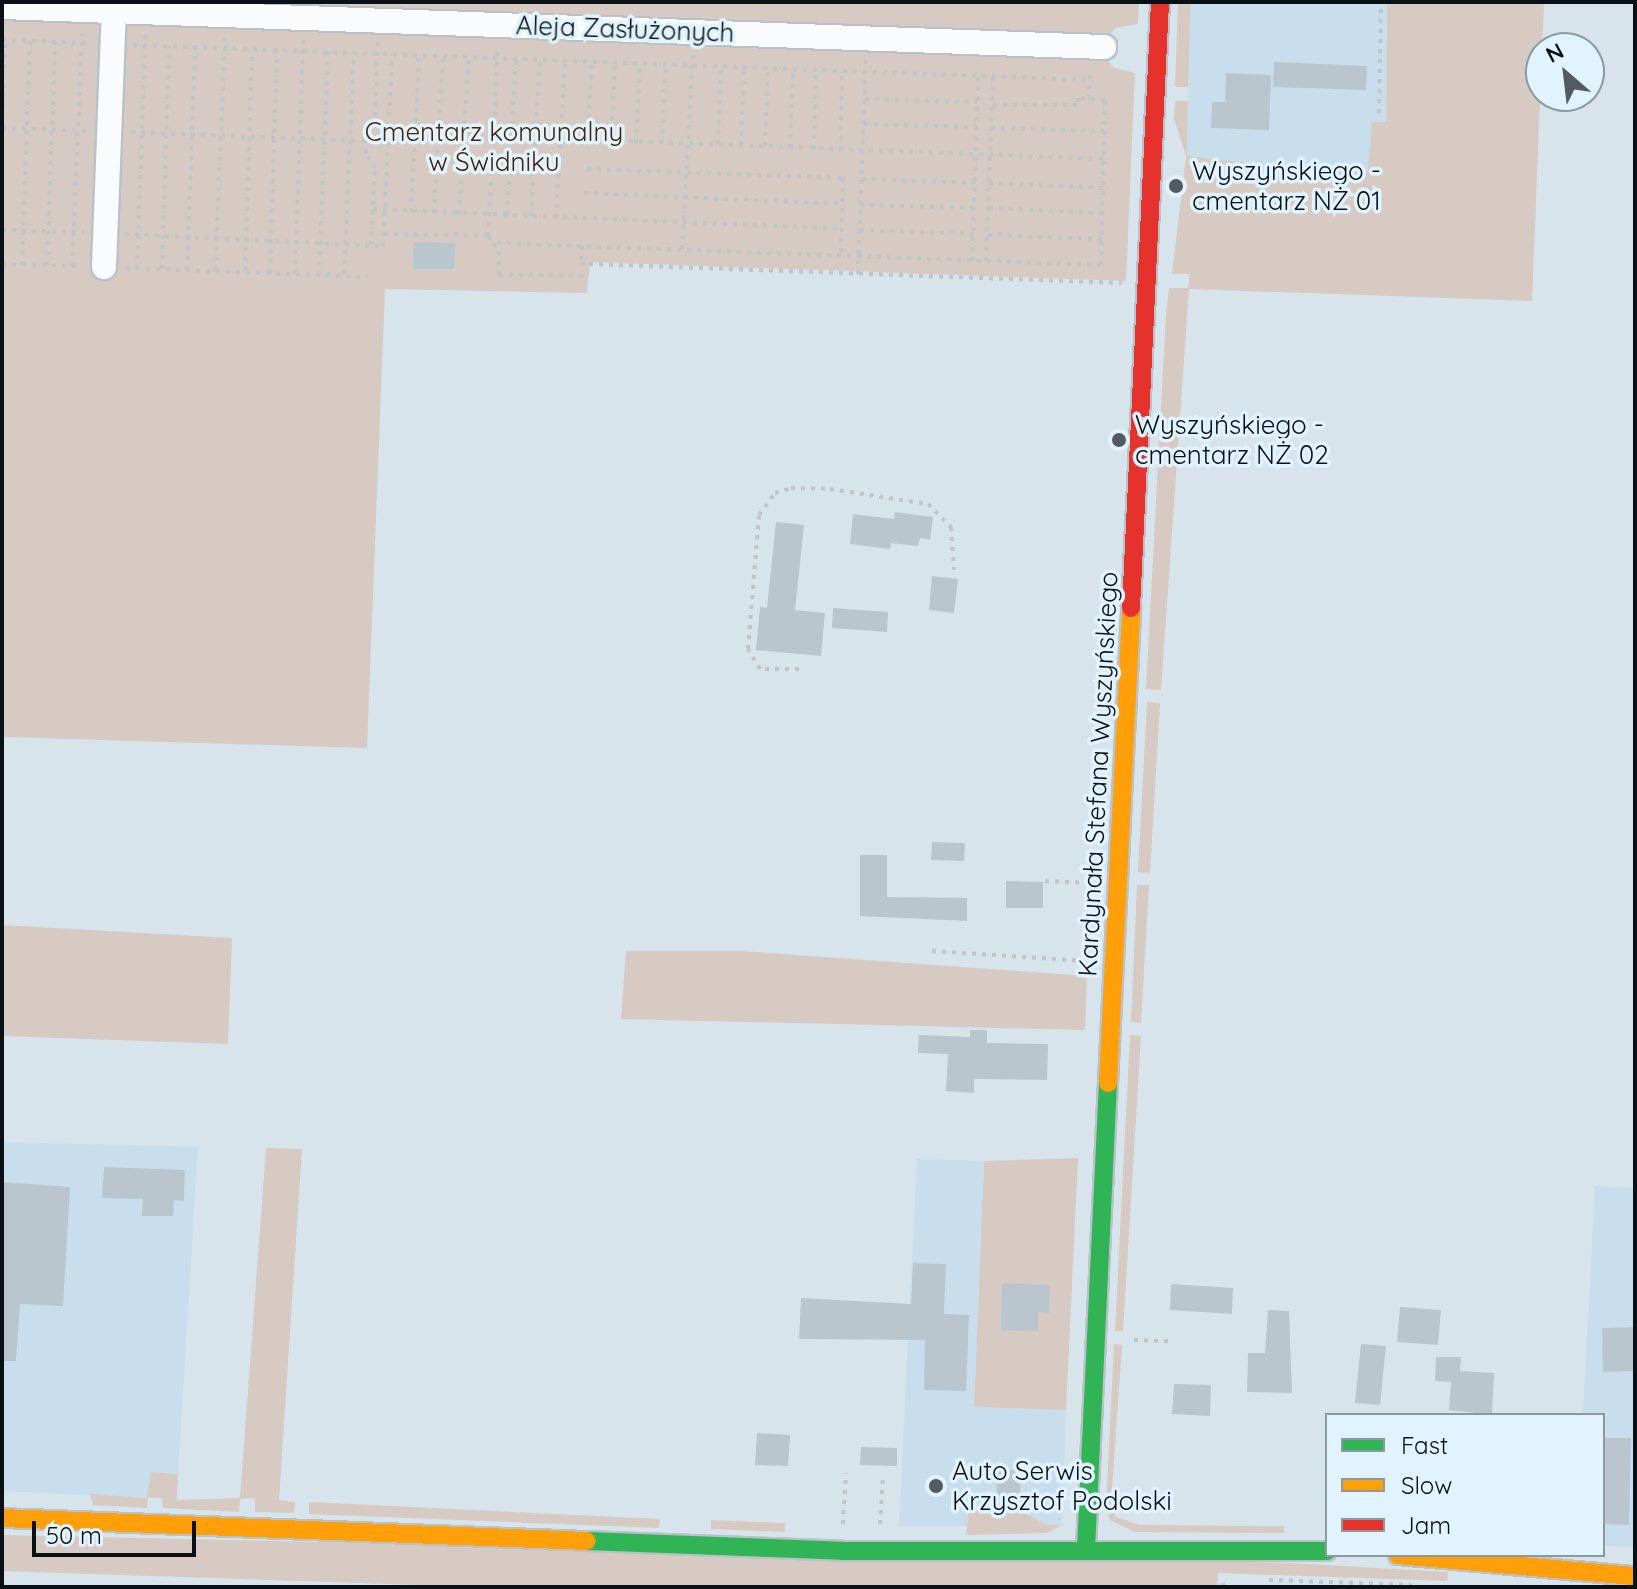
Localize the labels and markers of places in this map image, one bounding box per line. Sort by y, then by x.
place label: Wyszyńskiego - cmentarz NŻ 01 [1192,155,1381,216]
marker: Wyszyńskiego - cmentarz NŻ 01 [1167,177,1185,195]
place label: Wyszyńskiego - cmentarz NŻ 02 [1135,409,1329,470]
marker: Wyszyńskiego - cmentarz NŻ 02 [1110,431,1128,449]
place label: Auto Serwis Krzysztof Podolski [952,1455,1172,1516]
marker: Auto Serwis Krzysztof Podolski [927,1477,945,1495]

